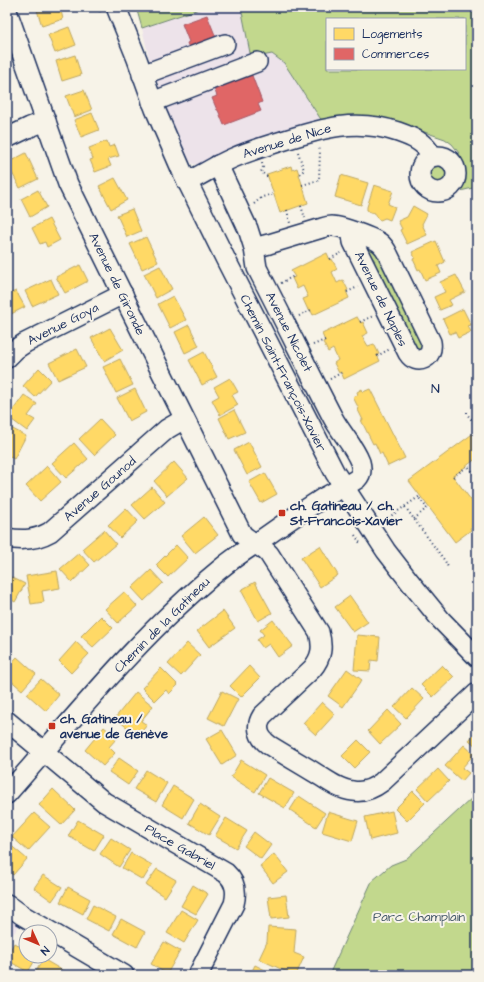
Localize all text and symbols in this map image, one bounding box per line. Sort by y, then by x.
legend [326,18,466,70]
text: Logements [362,26,422,44]
text: Commerces [362,46,429,63]
street label: Avenue de Nice [241,119,333,163]
street label: Avenue de Gironde [84,230,150,338]
street label: Avenue de Naples [350,248,412,350]
street label: Avenue Nicolet [261,289,317,376]
street label: Chemin Saint-François-Xavier [236,291,330,455]
street label: Avenue Goya [24,298,102,351]
district label: N [431,379,441,399]
street label: Avenue Gounod [60,452,140,526]
place label: ch. Gatineau / ch. St-Francois-Xavier [289,497,403,530]
marker: ch. Gatineau / ch. St-Francois-Xavier [277,508,287,518]
street label: Chemin de la Gatineau [110,573,214,677]
place label: ch. Gatineau / avenue de Genève [59,710,168,743]
marker: ch. Gatineau / avenue de Genève [47,721,57,731]
street label: Place Gabriel [141,820,219,874]
park label: Parc Champlain [373,908,466,926]
north arrow [18,924,58,964]
text: N [37,943,53,958]

